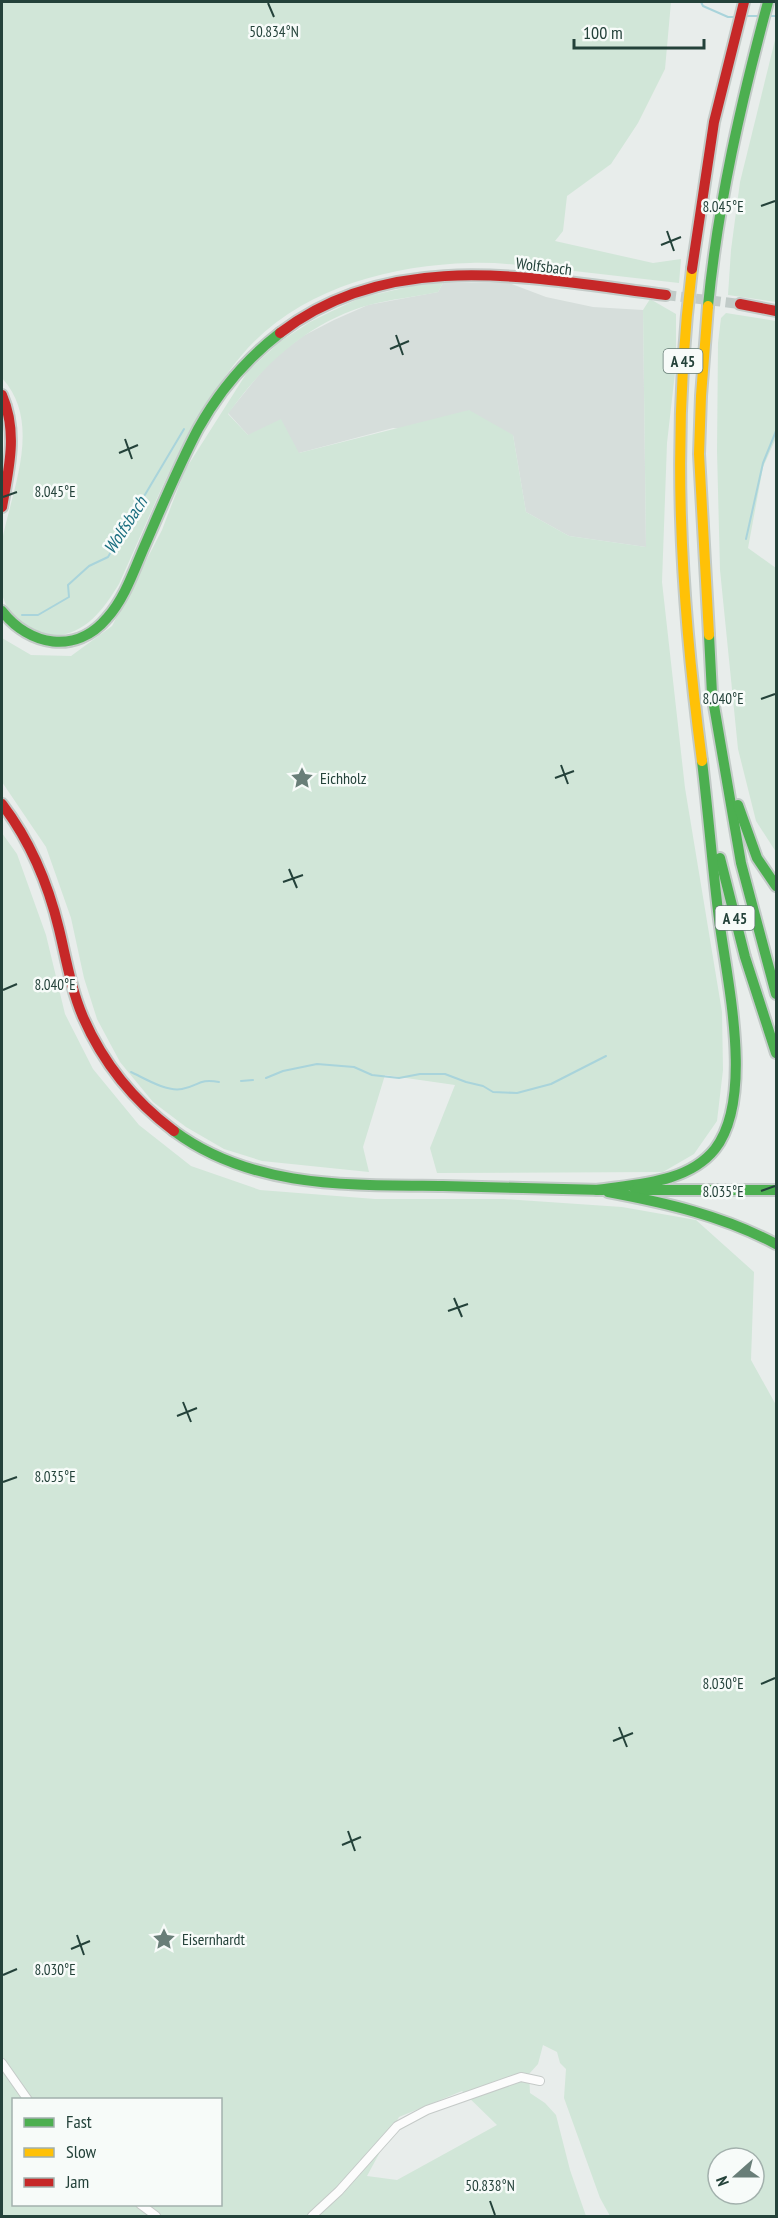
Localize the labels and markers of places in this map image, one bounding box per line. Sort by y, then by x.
place icon: Eichholz [289,765,315,791]
place label: Eichholz [320,768,367,788]
place icon: Eisernhardt [151,1926,177,1952]
place label: Eisernhardt [182,1929,246,1949]

